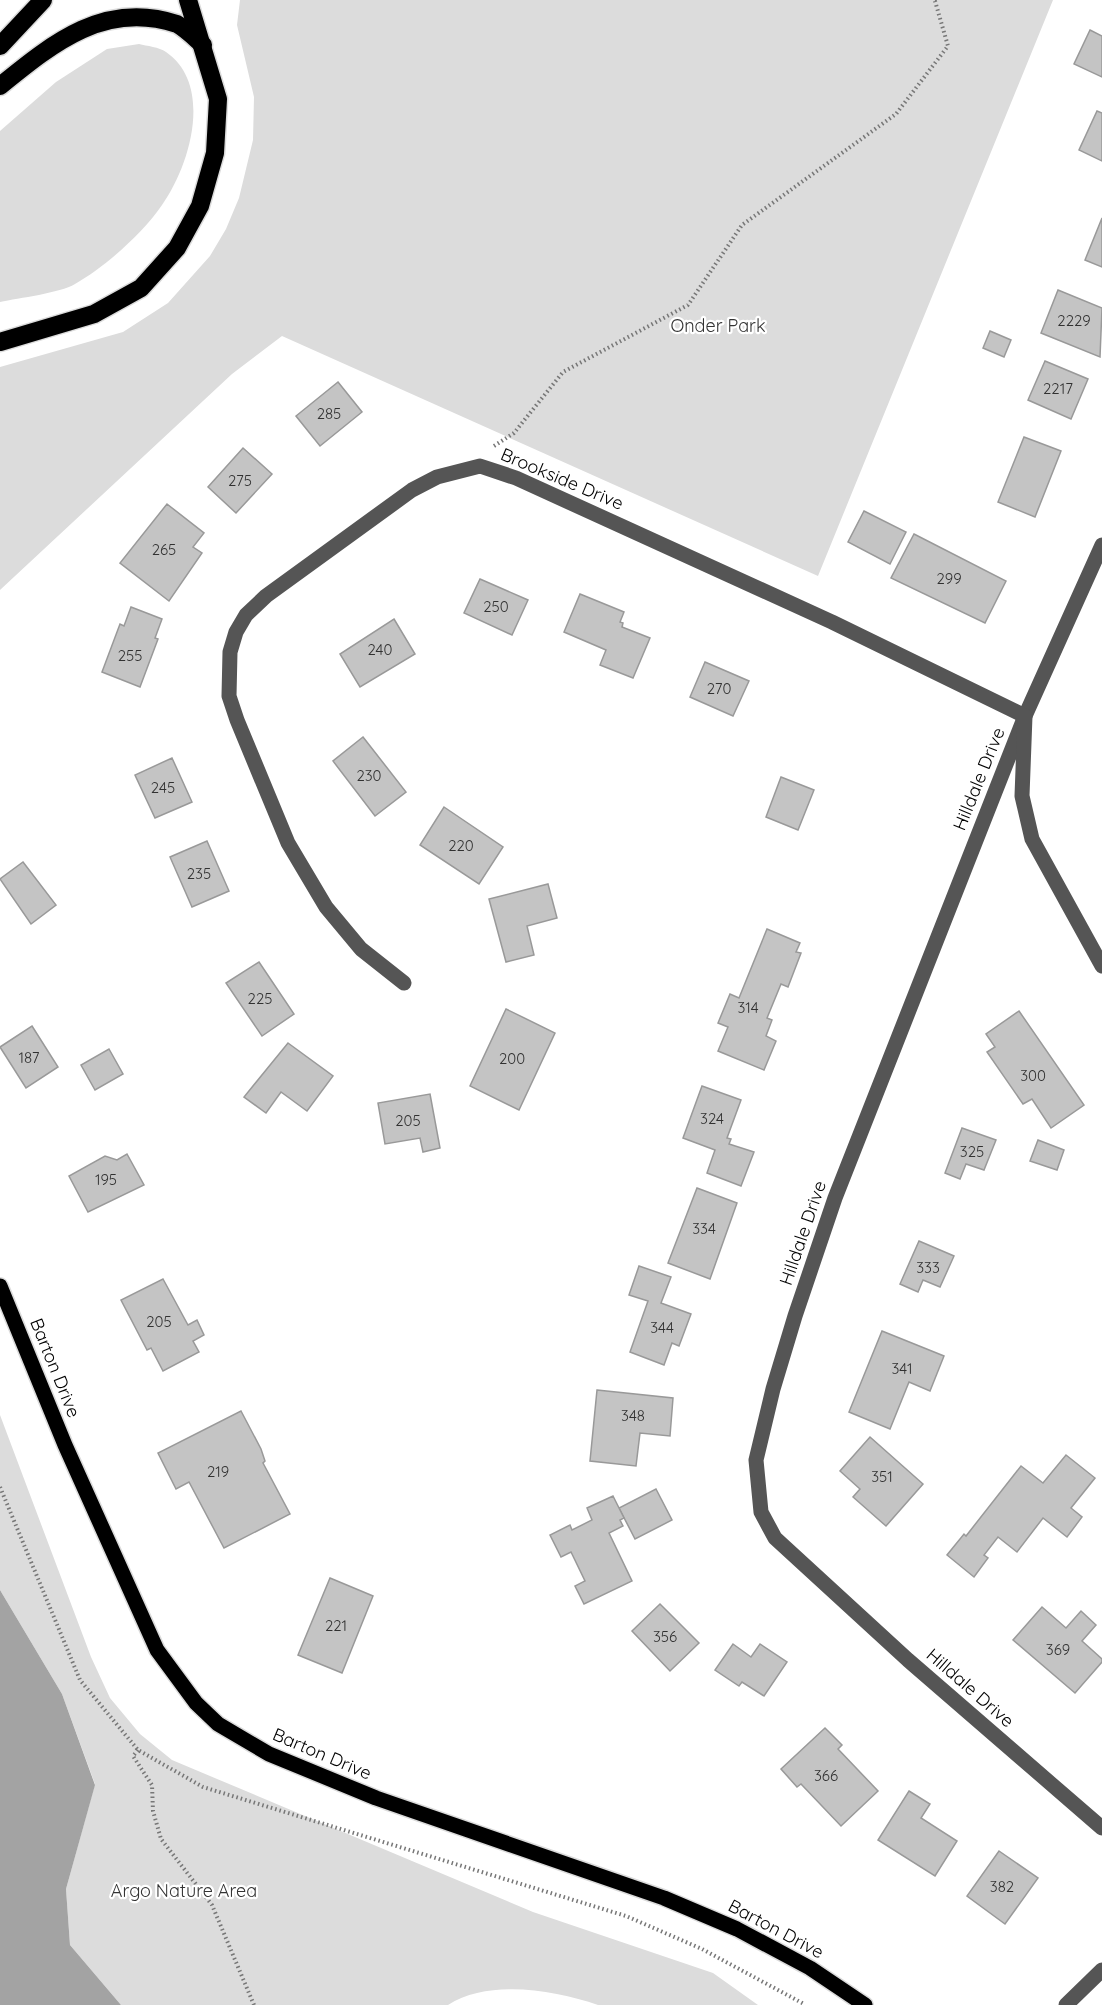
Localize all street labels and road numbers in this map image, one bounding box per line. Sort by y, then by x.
street label: Brookside Drive [497,442,627,515]
street label: Hilldale Drive [947,724,1010,834]
street label: Hilldale Drive [774,1178,831,1288]
street label: Barton Drive [25,1315,86,1421]
street label: Hilldale Drive [922,1643,1019,1732]
street label: Barton Drive [269,1722,375,1785]
street label: Barton Drive [724,1894,828,1963]

